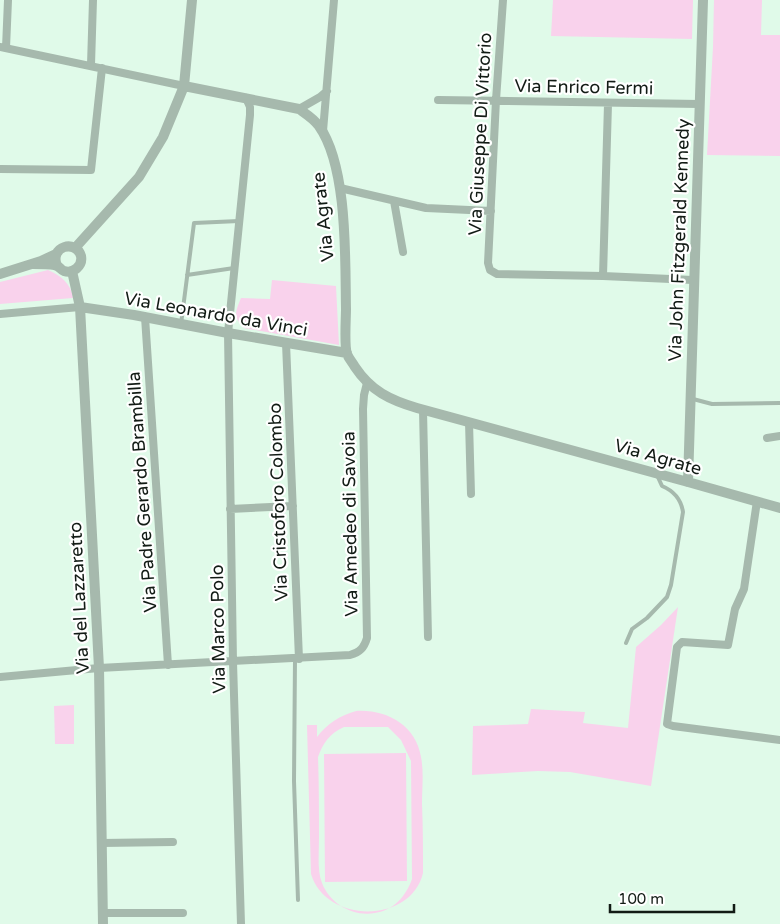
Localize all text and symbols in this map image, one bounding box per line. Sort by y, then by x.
street label: Via Giuseppe Di Vittorio [464,32,496,236]
street label: Via Enrico Fermi [514,75,654,99]
street label: Via John Fitzgerald Kennedy [664,118,694,362]
street label: Via Agrate [307,171,339,263]
street label: Via Leonardo da Vinci [123,287,309,341]
street label: Via Padre Gerardo Brambilla [123,371,161,613]
street label: Via Cristoforo Colombo [264,402,292,602]
street label: Via Amedeo di Savoia [337,431,363,617]
street label: Via Agrate [612,434,704,480]
street label: Via del Lazzaretto [64,521,94,675]
street label: Via Marco Polo [206,564,230,694]
scale bar [610,882,734,914]
text: 100 m [618,890,664,908]

